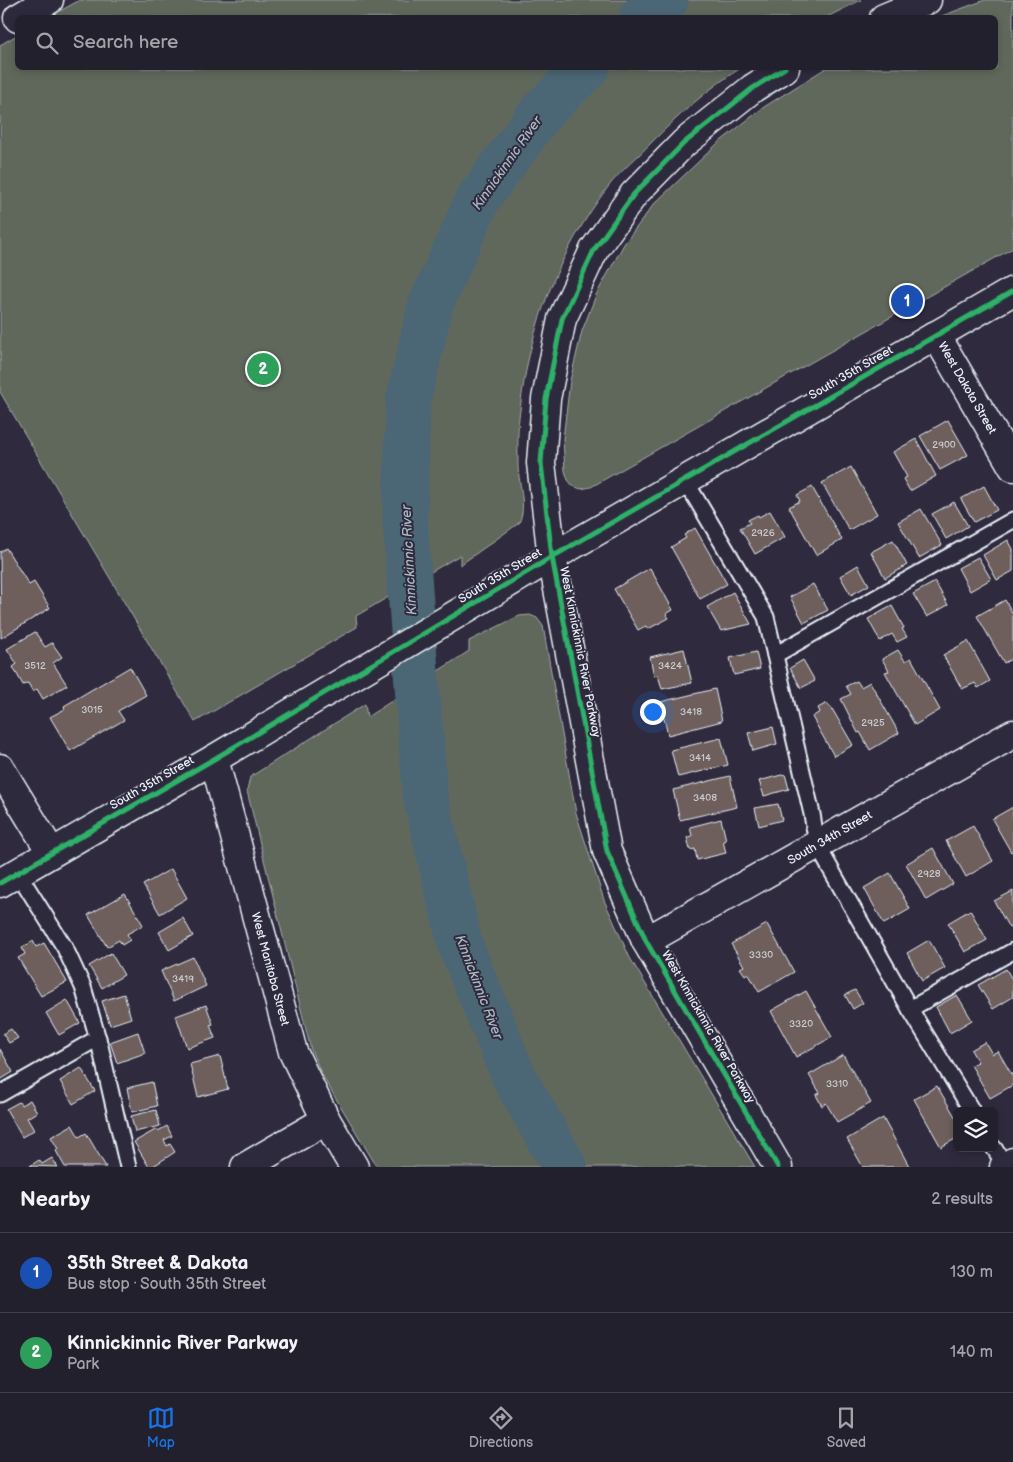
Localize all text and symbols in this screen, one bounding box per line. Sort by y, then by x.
search box [15,15,998,70]
icon: search [33,29,61,57]
text: Search here [73,31,178,54]
water label: Kinnickinnic River [468,112,546,213]
pin: 1 [891,282,923,320]
street label: West Dakota Street [934,339,1000,437]
street label: South 35th Street [806,343,896,403]
pin: 2 [247,350,279,388]
house number: 2900 [932,439,956,451]
water label: Kinnickinnic River [398,503,420,616]
house number: 2926 [751,527,775,539]
street label: South 35th Street [456,545,545,607]
street label: West Kinnickinnic River Parkway [556,565,604,739]
house number: 3512 [24,660,46,672]
house number: 3424 [658,660,682,672]
your location [640,699,666,725]
house number: 3015 [81,704,103,716]
house number: 3418 [680,706,702,718]
house number: 2925 [861,717,885,729]
house number: 3414 [689,752,711,764]
street label: South 35th Street [107,753,197,813]
house number: 3408 [693,792,717,804]
street label: South 34th Street [785,808,875,868]
house number: 2928 [917,868,941,880]
street label: West Manitoba Street [248,911,292,1028]
water label: Kinnickinnic River [451,932,507,1042]
street label: West Kinnickinnic River Parkway [658,948,758,1106]
house number: 3330 [749,949,773,961]
house number: 3419 [172,973,194,985]
house number: 3320 [789,1018,813,1030]
house number: 3310 [826,1078,848,1090]
map controls [953,1107,998,1152]
button: layers [953,1107,998,1152]
text: Nearby [20,1187,90,1212]
text: 2 results [931,1190,993,1209]
text: 35th Street & Dakota [67,1252,248,1275]
text: 1 [33,1263,39,1282]
text: 130 m [950,1263,993,1282]
text: Bus stop · South 35th Street [67,1275,266,1294]
text: Kinnickinnic River Parkway [67,1332,298,1355]
text: 2 [31,1343,41,1362]
text: 140 m [950,1343,993,1362]
text: Park [67,1355,99,1374]
tab: Map [147,1404,175,1451]
tab: Directions [469,1404,533,1451]
tab: Saved [827,1404,866,1451]

